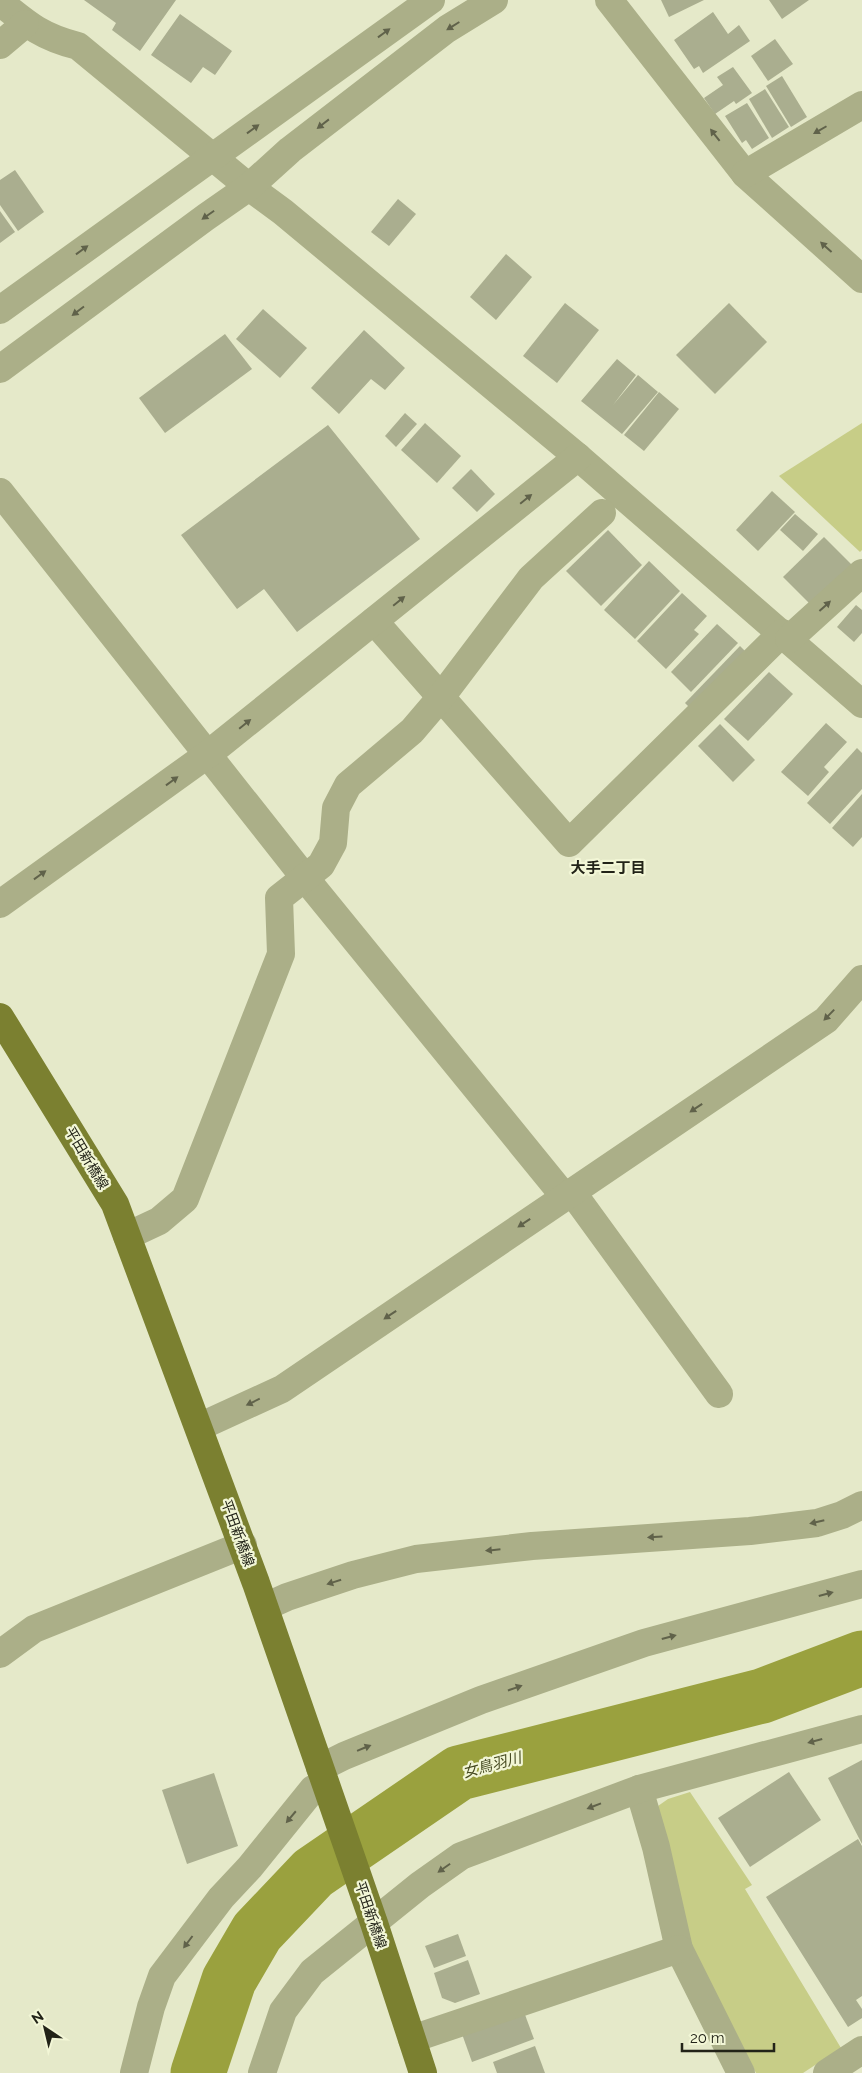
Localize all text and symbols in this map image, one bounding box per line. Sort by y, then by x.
one-way arrow [446,21,459,30]
one-way arrow [377,28,391,38]
one-way arrow [317,118,330,129]
one-way arrow [246,124,260,134]
one-way arrow [813,125,826,134]
one-way arrow [710,128,720,142]
one-way arrow [202,210,215,220]
one-way arrow [819,241,832,252]
one-way arrow [75,245,89,255]
one-way arrow [71,306,85,316]
one-way arrow [519,493,532,504]
one-way arrow [392,595,405,606]
one-way arrow [818,600,830,612]
one-way arrow [239,719,252,730]
one-way arrow [165,775,178,786]
district label: 大手二丁目 [570,859,646,877]
one-way arrow [33,870,47,880]
one-way arrow [823,1009,835,1021]
one-way arrow [689,1103,703,1113]
street label: 平田新橋線 [62,1124,112,1192]
one-way arrow [517,1218,531,1228]
one-way arrow [383,1310,396,1320]
one-way arrow [246,1399,260,1407]
street label: 平田新橋線 [219,1497,257,1569]
one-way arrow [808,1519,824,1527]
one-way arrow [647,1534,663,1542]
one-way arrow [485,1546,501,1554]
one-way arrow [327,1578,342,1586]
one-way arrow [819,1589,834,1597]
one-way arrow [662,1632,677,1640]
one-way arrow [508,1684,523,1692]
one-way arrow [807,1738,822,1746]
one-way arrow [357,1743,371,1751]
water label: 女鳥羽川 [461,1748,525,1781]
one-way arrow [586,1803,601,1810]
one-way arrow [286,1810,297,1823]
one-way arrow [437,1863,451,1873]
street label: 平田新橋線 [352,1879,390,1951]
one-way arrow [183,1935,193,1949]
north arrow [20,2003,70,2053]
text: N [29,2008,47,2027]
scale bar [682,2020,774,2052]
text: 20 m [690,2029,725,2047]

